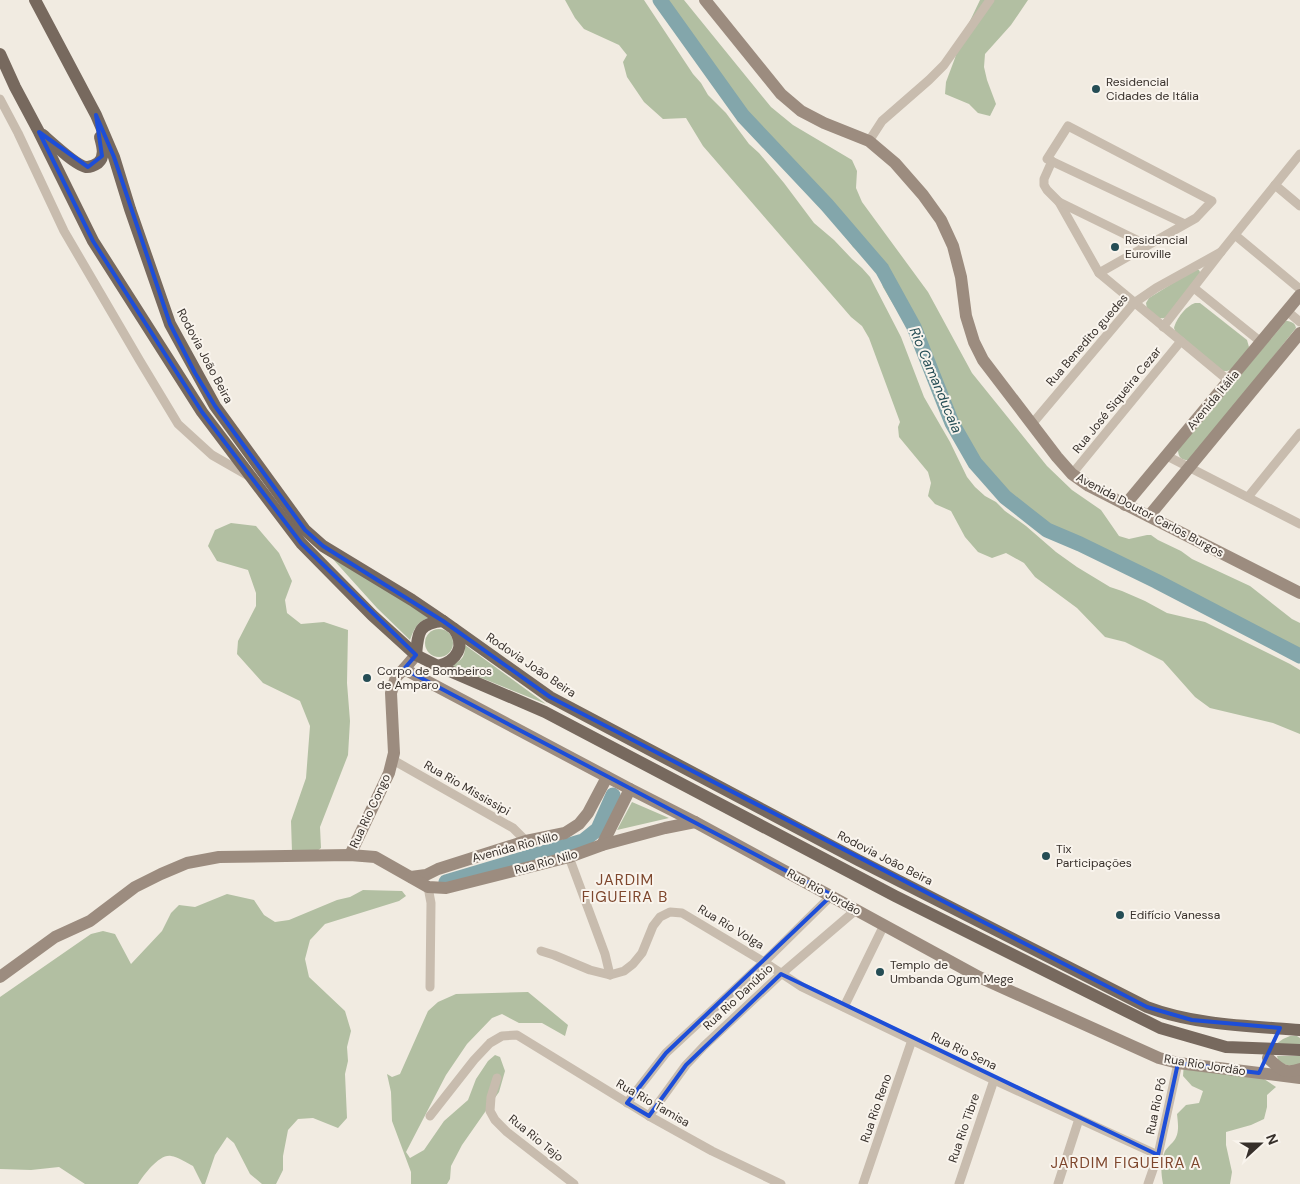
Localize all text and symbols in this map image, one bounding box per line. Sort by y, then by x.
place label: Residencial Cidades de Itália [1106,74,1199,104]
marker: Residencial Cidades de Itália [1090,83,1102,95]
place label: Residencial Euroville [1125,232,1188,262]
marker: Residencial Euroville [1109,241,1121,253]
street label: Rua Benedito guedes [1042,290,1132,390]
street label: Rodovia João Beira [173,306,237,406]
water label: Rio Camanducaia [906,324,967,436]
street label: Rua José Siqueira Cezar [1069,343,1165,457]
street label: Avenida Itália [1183,367,1243,433]
street label: Avenida Doutor Carlos Burgos [1073,469,1227,561]
street label: Rodovia João Beira [483,629,579,701]
place label: Corpo de Bombeiros de Amparo [377,663,492,693]
marker: Corpo de Bombeiros de Amparo [361,672,373,684]
street label: Rua Rio Mississipi [421,757,513,819]
street label: Rua Rio Congo [346,771,394,851]
street label: Rodovia João Beira [835,827,935,889]
street label: Avenida Rio Nilo [470,828,560,866]
place label: Tix Participações [1056,841,1132,871]
street label: Rua Rio Nilo [513,846,579,878]
marker: Tix Participações [1040,850,1052,862]
street label: Rua Rio Jordão [784,865,864,919]
district label: JARDIM FIGUEIRA B [582,870,668,907]
street label: Rua Rio Volga [695,901,767,953]
place label: Edifício Vanessa [1130,907,1220,923]
marker: Edifício Vanessa [1114,909,1126,921]
place label: Templo de Umbanda Ogum Mege [890,957,1014,987]
street label: Rua Rio Danúbio [700,960,776,1034]
marker: Templo de Umbanda Ogum Mege [874,966,886,978]
street label: Rua Rio Sena [928,1028,1000,1074]
street label: Rua Rio Jordão [1163,1051,1247,1079]
street label: Rua Rio Reno [857,1072,895,1144]
street label: Rua Rio Tamisa [613,1075,693,1131]
street label: Rua Rio Pó [1142,1076,1170,1136]
street label: Rua Rio Tibre [945,1091,983,1165]
street label: Rua Rio Tejo [505,1111,567,1165]
north arrow [1235,1119,1285,1169]
text: N [1262,1131,1282,1147]
district label: JARDIM FIGUEIRA A [1051,1153,1201,1173]

